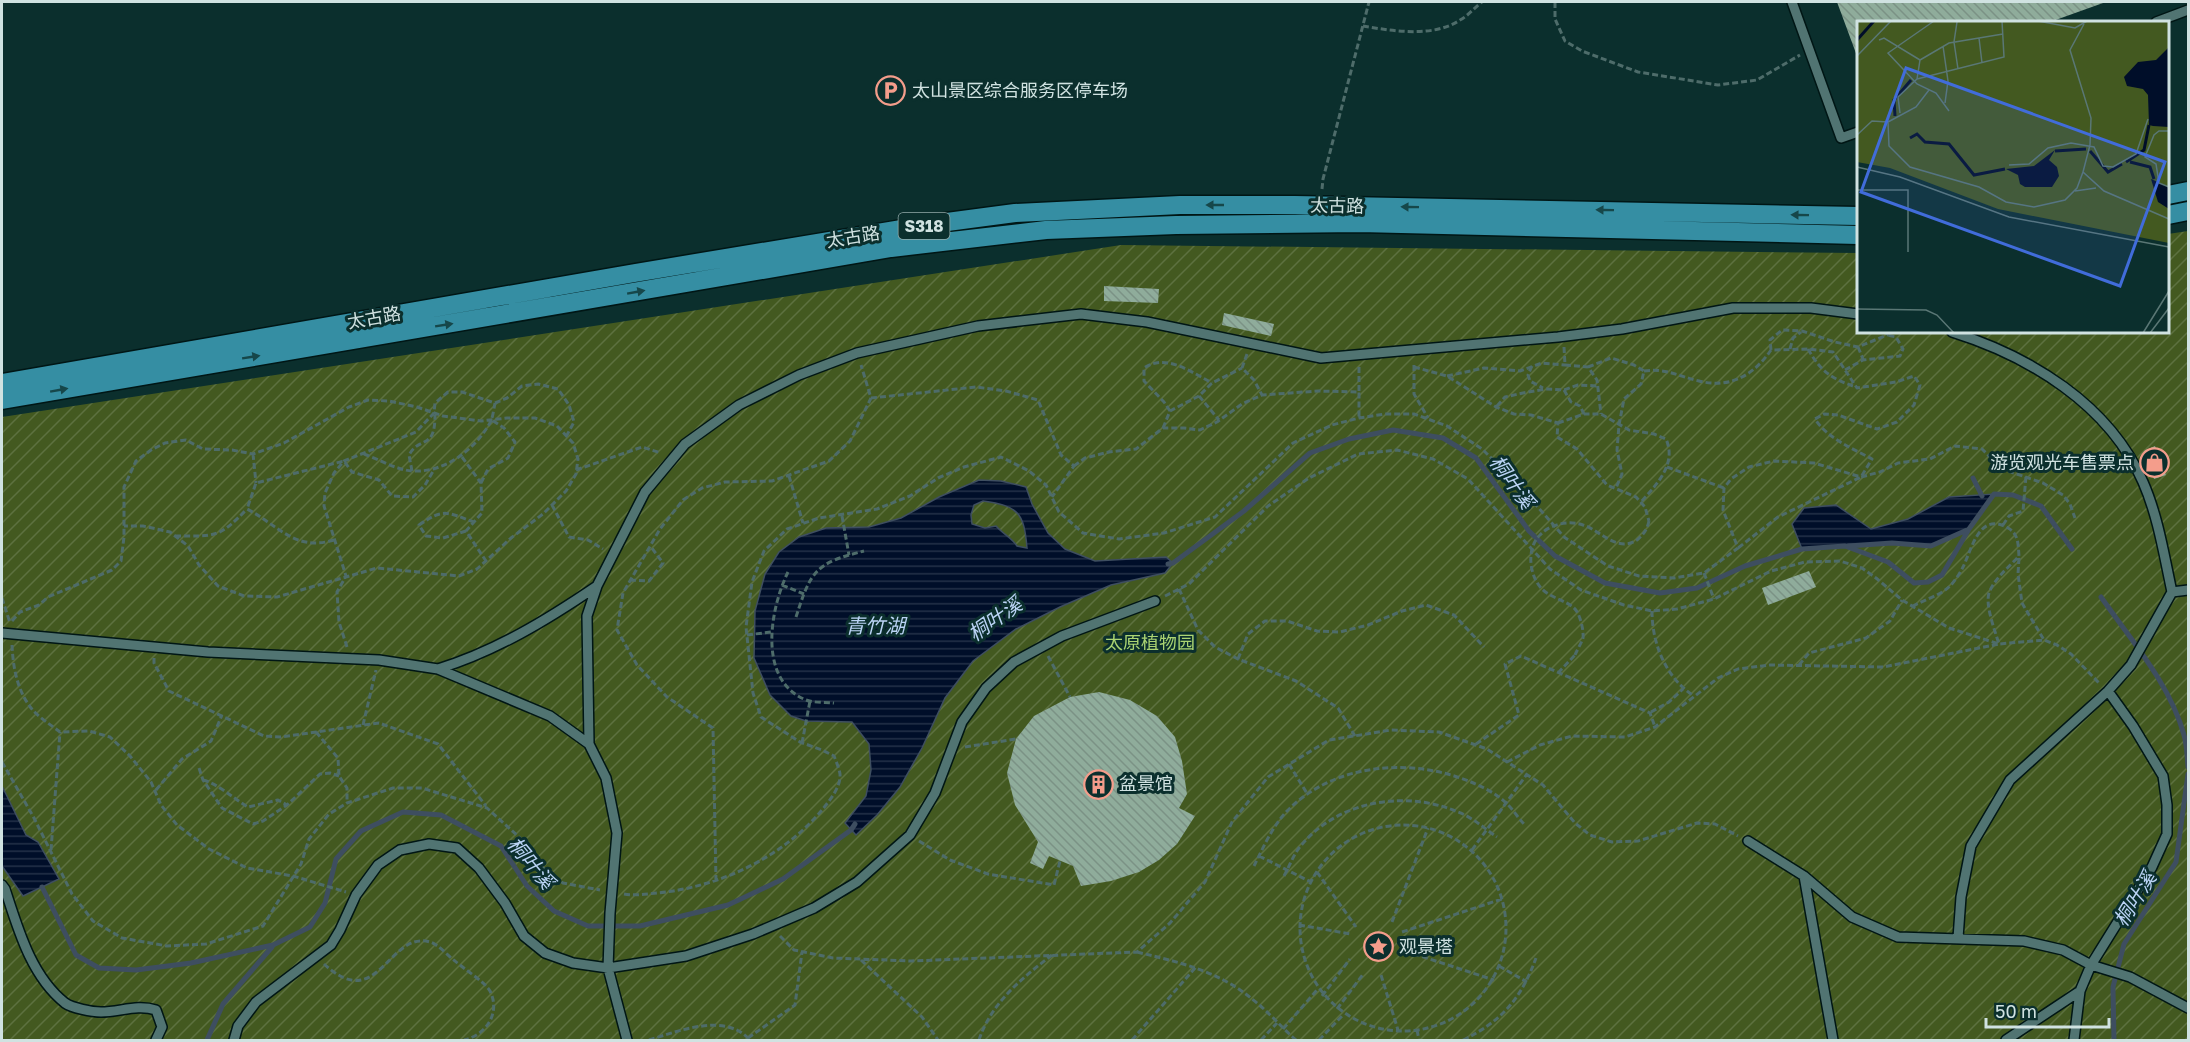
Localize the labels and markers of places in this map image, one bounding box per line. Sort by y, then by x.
parking icon: 太山景区综合服务区停车场 [875,75,907,107]
place label: 太山景区综合服务区停车场 [912,79,1128,101]
shop icon: 游览观光车售票点 [2139,447,2171,479]
place label: 游览观光车售票点 [1990,451,2134,473]
building icon: 盆景馆 [1082,768,1114,800]
place label: 盆景馆 [1119,772,1173,794]
place icon: 观景塔 [1362,931,1394,963]
place label: 观景塔 [1399,935,1453,957]

